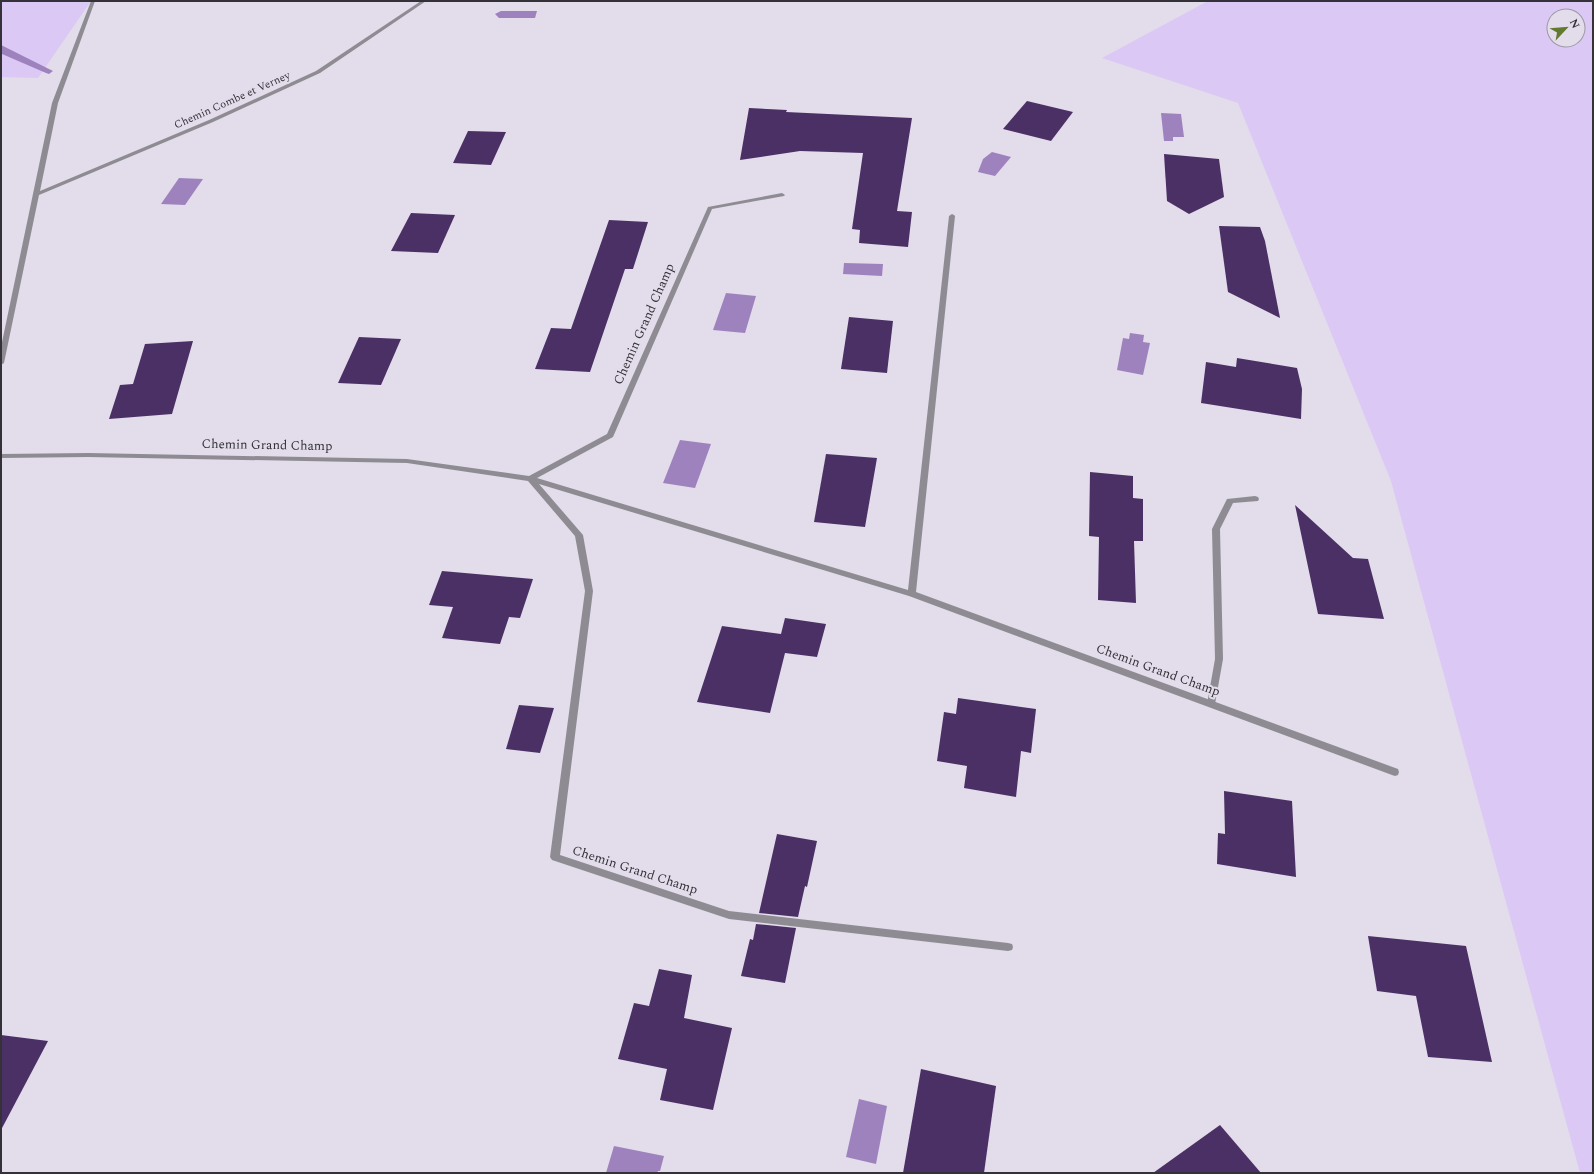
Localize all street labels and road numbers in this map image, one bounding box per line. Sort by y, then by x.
street label: Chemin Combe et Verney [171,66,293,133]
street label: Chemin Grand Champ [608,260,680,388]
street label: Chemin Grand Champ [201,434,333,456]
street label: Chemin Grand Champ [1093,638,1223,702]
street label: Chemin Grand Champ [570,840,700,900]

